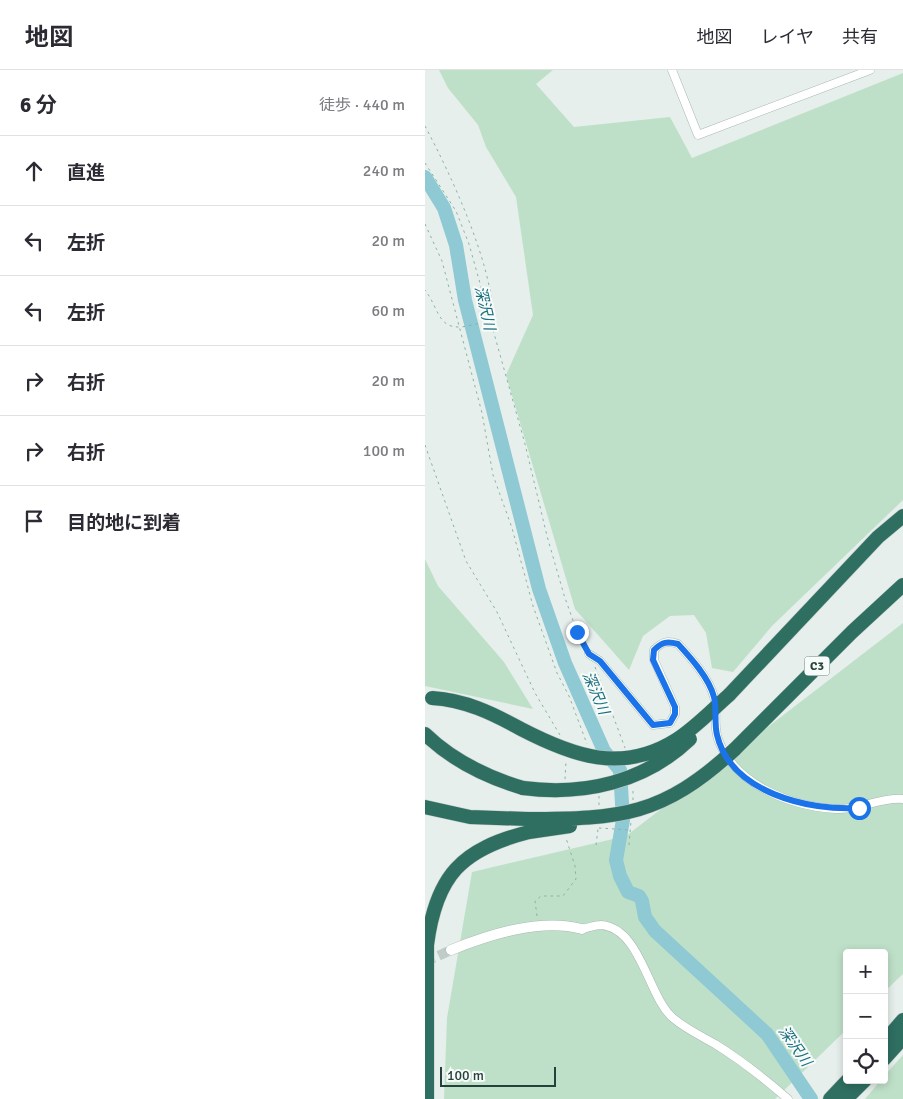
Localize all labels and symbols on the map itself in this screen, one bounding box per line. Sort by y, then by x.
water label: 深沢川 [471,284,499,334]
route end [566,621,589,644]
road number: C3 [805,656,829,676]
water label: 深沢川 [579,669,614,719]
route start [848,797,871,820]
water label: 深沢川 [775,1022,816,1071]
scale bar [440,1064,556,1087]

